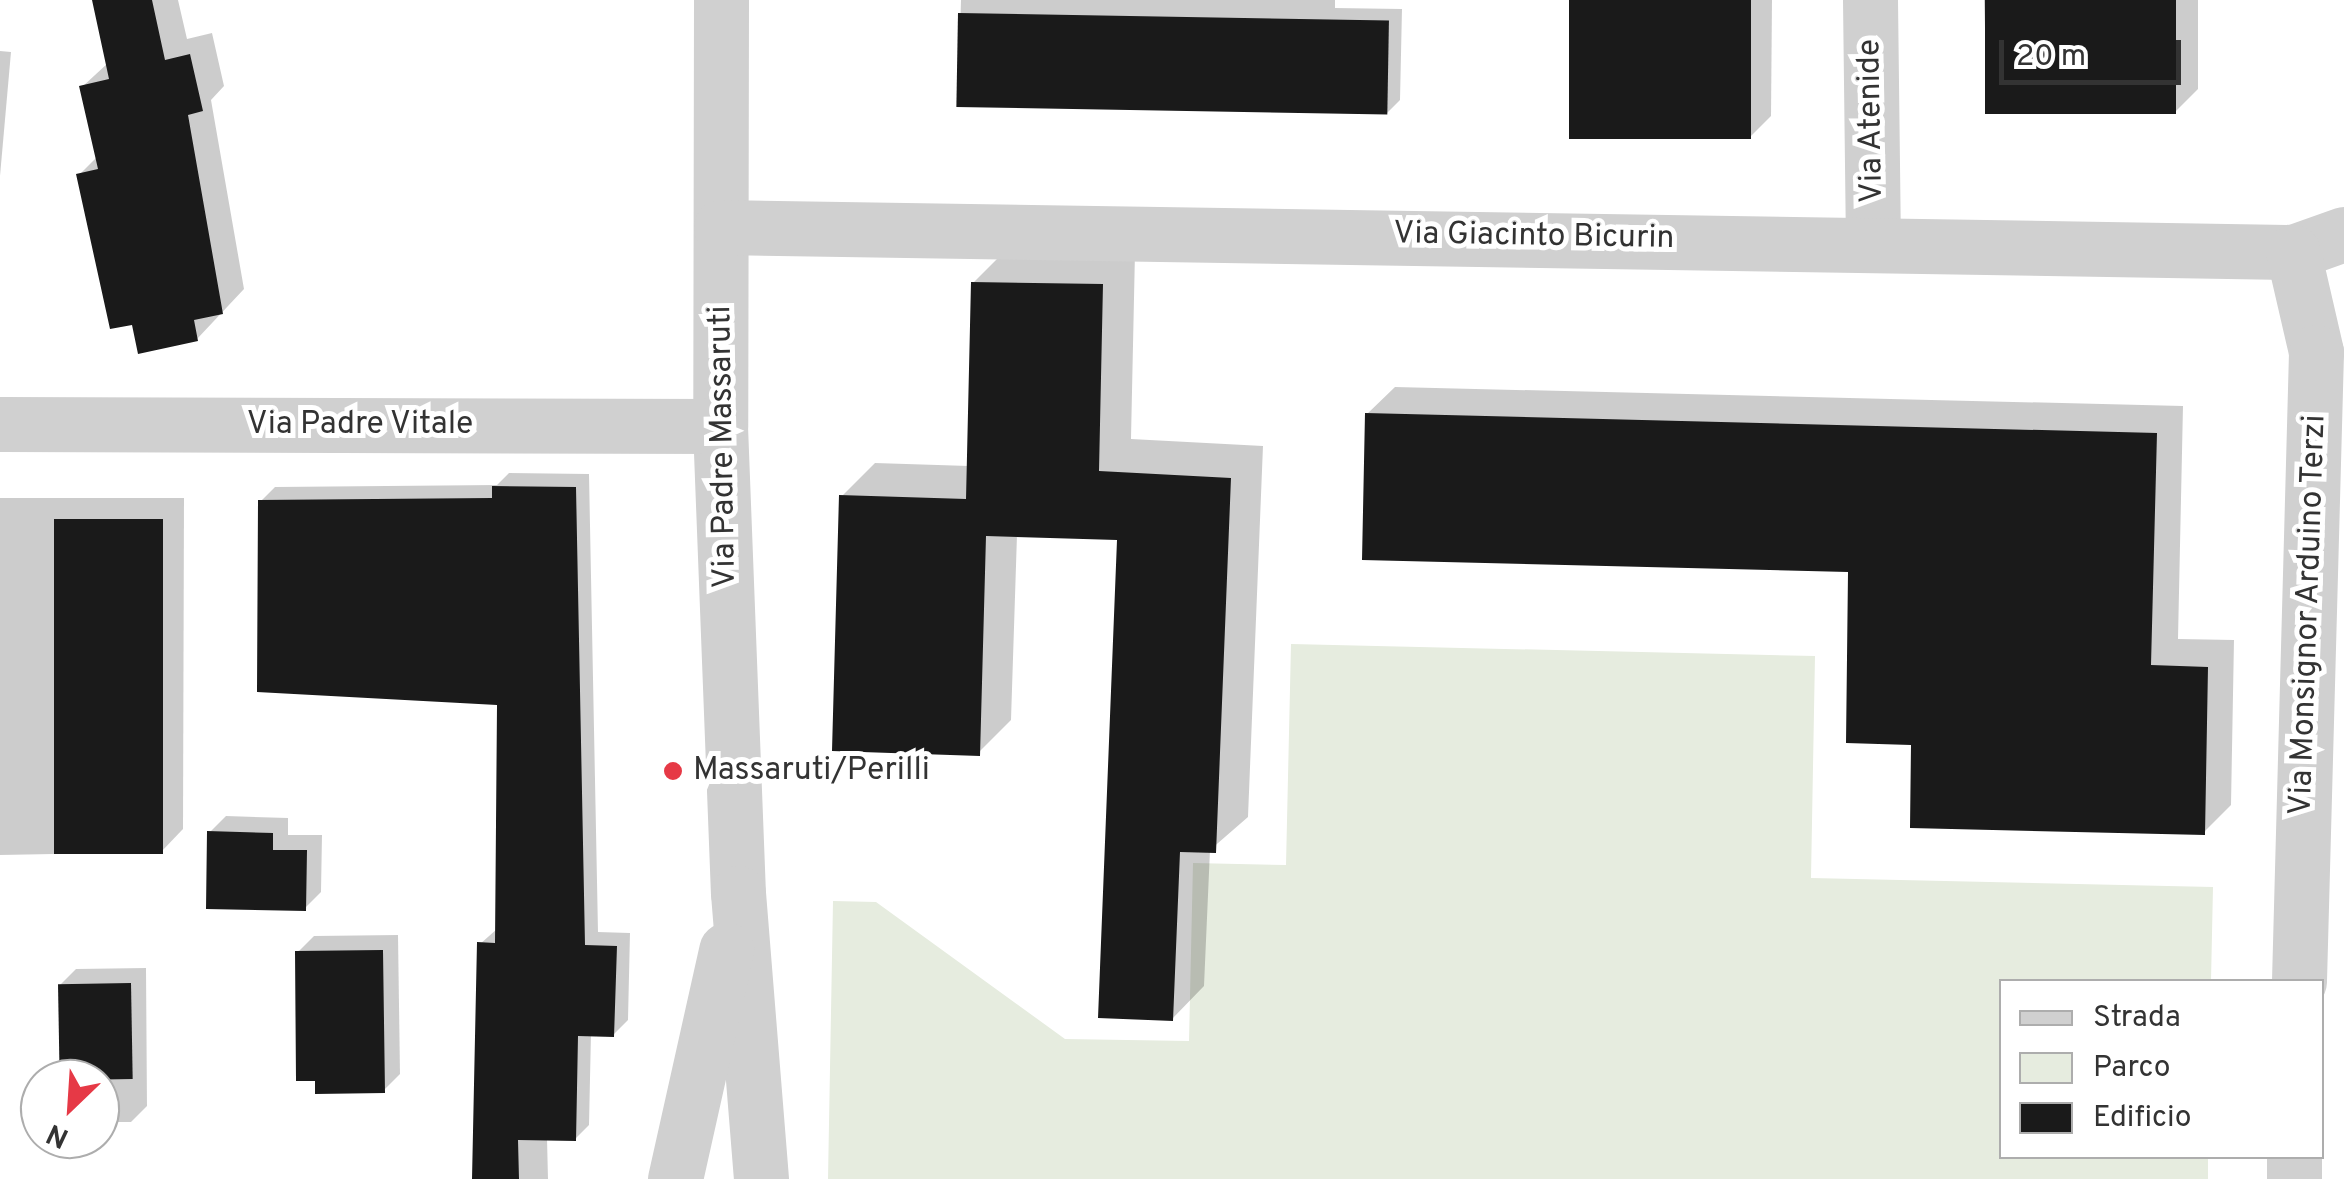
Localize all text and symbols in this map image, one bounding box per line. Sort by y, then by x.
scale bar [2004,20,2186,82]
street label: Via Atenide [1851,38,1893,204]
text: 20 m [2016,39,2086,76]
street label: Via Giacinto Bicurin [1393,215,1675,259]
street label: Via Padre Massaruti [702,305,746,589]
street label: Via Padre Vitale [246,406,474,444]
street label: Via Monsignor Arduino Terzi [2283,413,2335,817]
place label: Massaruti/Perilli [693,752,930,790]
marker: Massaruti/Perilli [662,760,684,782]
legend [1999,979,2324,1159]
text: Strada [2093,1000,2181,1037]
text: Parco [2093,1050,2170,1087]
north arrow [20,1059,120,1159]
text: Edificio [2093,1100,2191,1137]
text: N [41,1114,75,1155]

